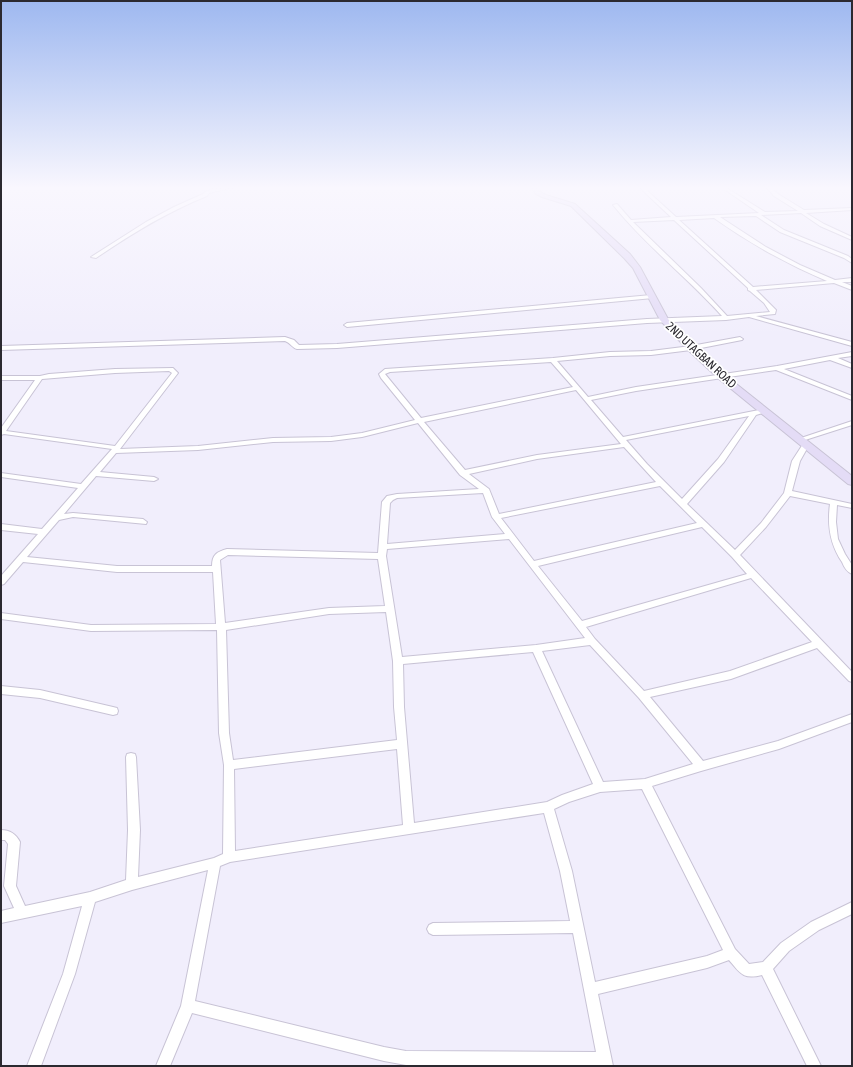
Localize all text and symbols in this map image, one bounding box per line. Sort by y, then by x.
street label: 2ND UTAGBAN ROAD [663,319,739,391]

